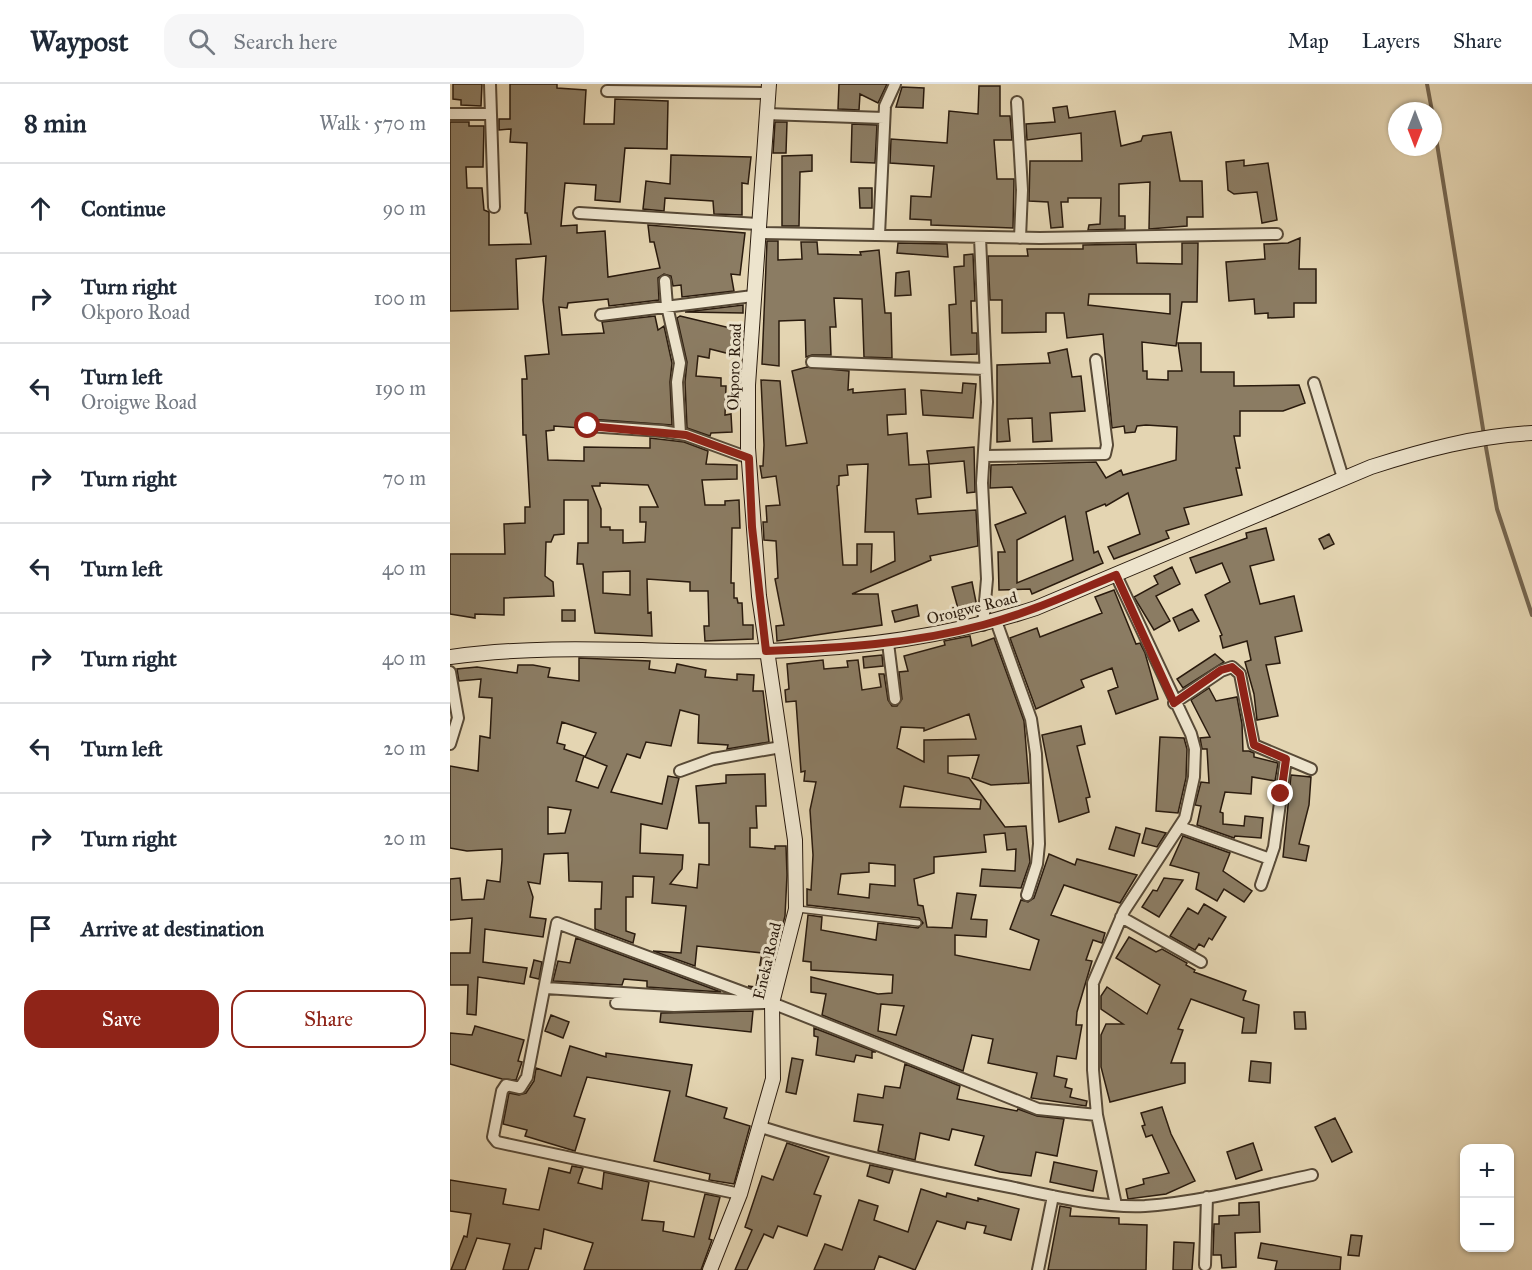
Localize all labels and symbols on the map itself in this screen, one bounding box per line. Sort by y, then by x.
north arrow [1388,102,1442,156]
street label: Okporo Road [723,323,745,411]
route start [574,412,600,438]
street label: Oroigwe Road [925,588,1020,629]
route end [1267,780,1293,806]
street label: Eneka Road [749,921,785,1001]

